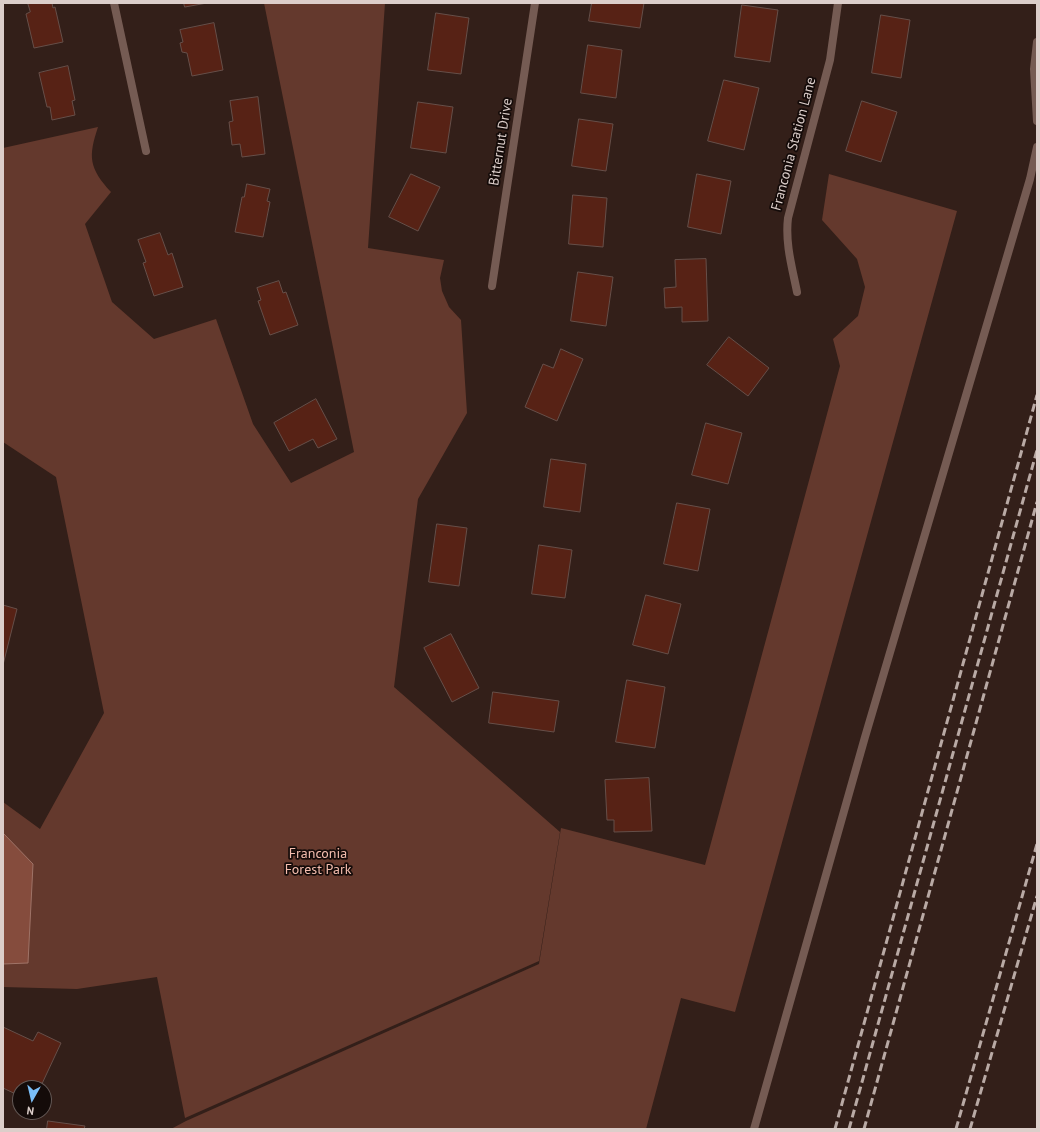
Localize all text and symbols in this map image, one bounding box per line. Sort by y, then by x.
street label: Franconia Station Lane [768,75,820,213]
street label: Bitternut Drive [486,97,516,187]
park label: Franconia Forest Park [285,846,351,878]
north arrow [12,1080,52,1120]
text: N [26,1103,35,1118]

